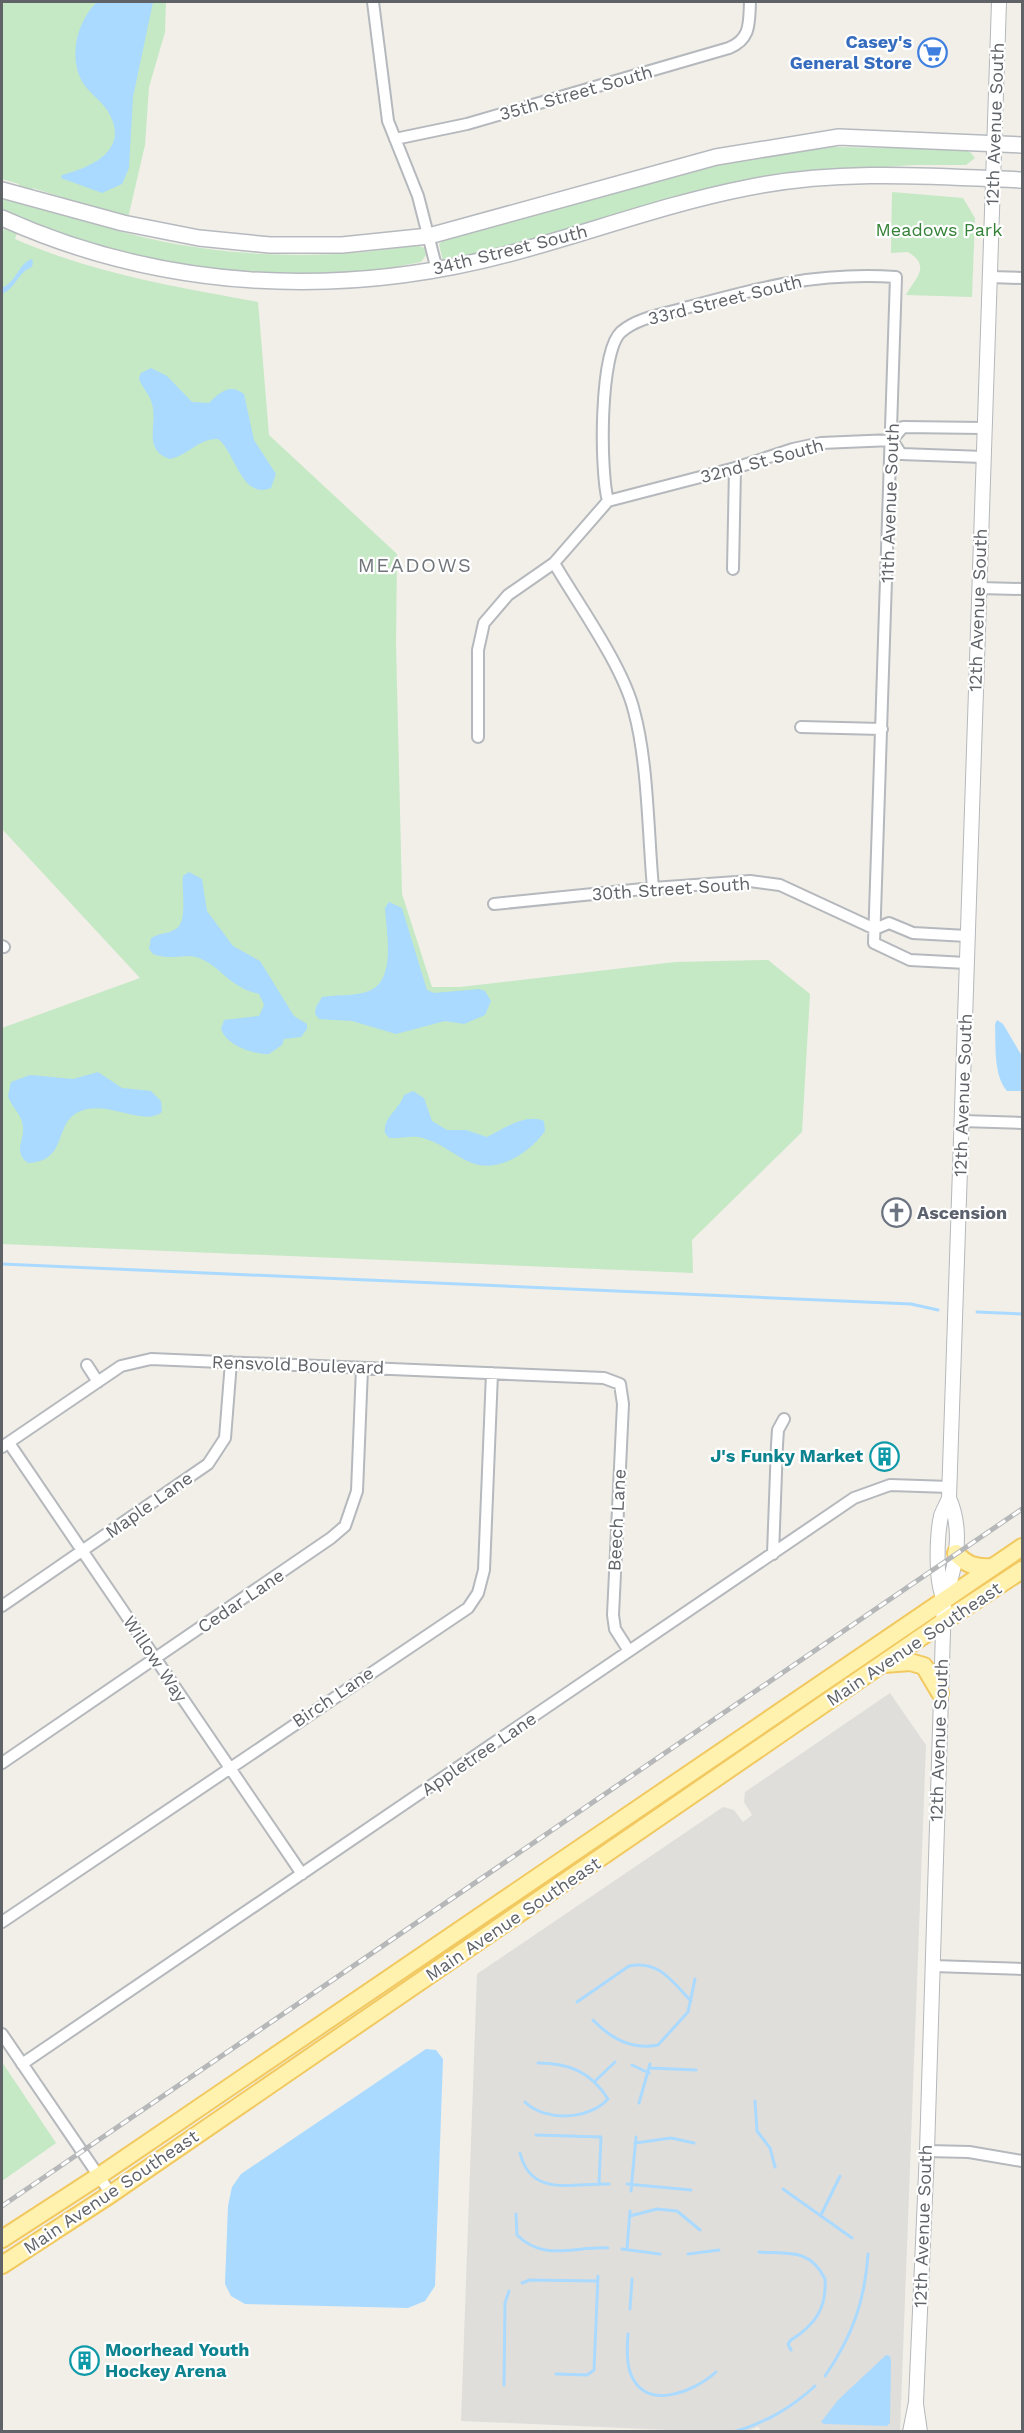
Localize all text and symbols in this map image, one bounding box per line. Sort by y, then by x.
place label: Casey's General Store [790,31,912,73]
supermarket icon: Casey's General Store [917,36,949,68]
street label: 12th Avenue South [981,42,1008,206]
street label: 35th Street South [497,61,655,124]
park label: Meadows Park [876,219,1002,240]
street label: 34th Street South [430,220,589,279]
street label: 33rd Street South [646,270,804,329]
street label: 11th Avenue South [876,423,903,583]
street label: 32nd St South [698,434,826,487]
street label: 12th Avenue South [964,528,991,692]
district label: MEADOWS [358,553,472,577]
street label: 30th Street South [591,872,751,905]
street label: 12th Avenue South [949,1013,976,1177]
church icon: Ascension [880,1197,912,1229]
place label: Ascension [917,1202,1007,1223]
street label: Rensvold Boulevard [211,1351,385,1378]
building icon: J's Funky Market [868,1440,900,1472]
place label: J's Funky Market [710,1445,863,1466]
street label: Maple Lane [101,1467,196,1542]
street label: Beech Lane [603,1468,630,1572]
street label: Cedar Lane [193,1564,288,1637]
street label: Main Avenue Southeast [822,1577,1005,1710]
street label: Willow Way [119,1612,192,1706]
street label: 12th Avenue South [925,1658,952,1822]
street label: Birch Lane [288,1662,377,1731]
street label: Appletree Lane [417,1707,540,1800]
street label: Main Avenue Southeast [421,1852,604,1985]
street label: Main Avenue Southeast [19,2125,202,2258]
street label: 12th Avenue South [909,2144,936,2308]
place label: Moorhead Youth Hockey Arena [105,2339,250,2381]
building icon: Moorhead Youth Hockey Arena [68,2344,100,2376]

